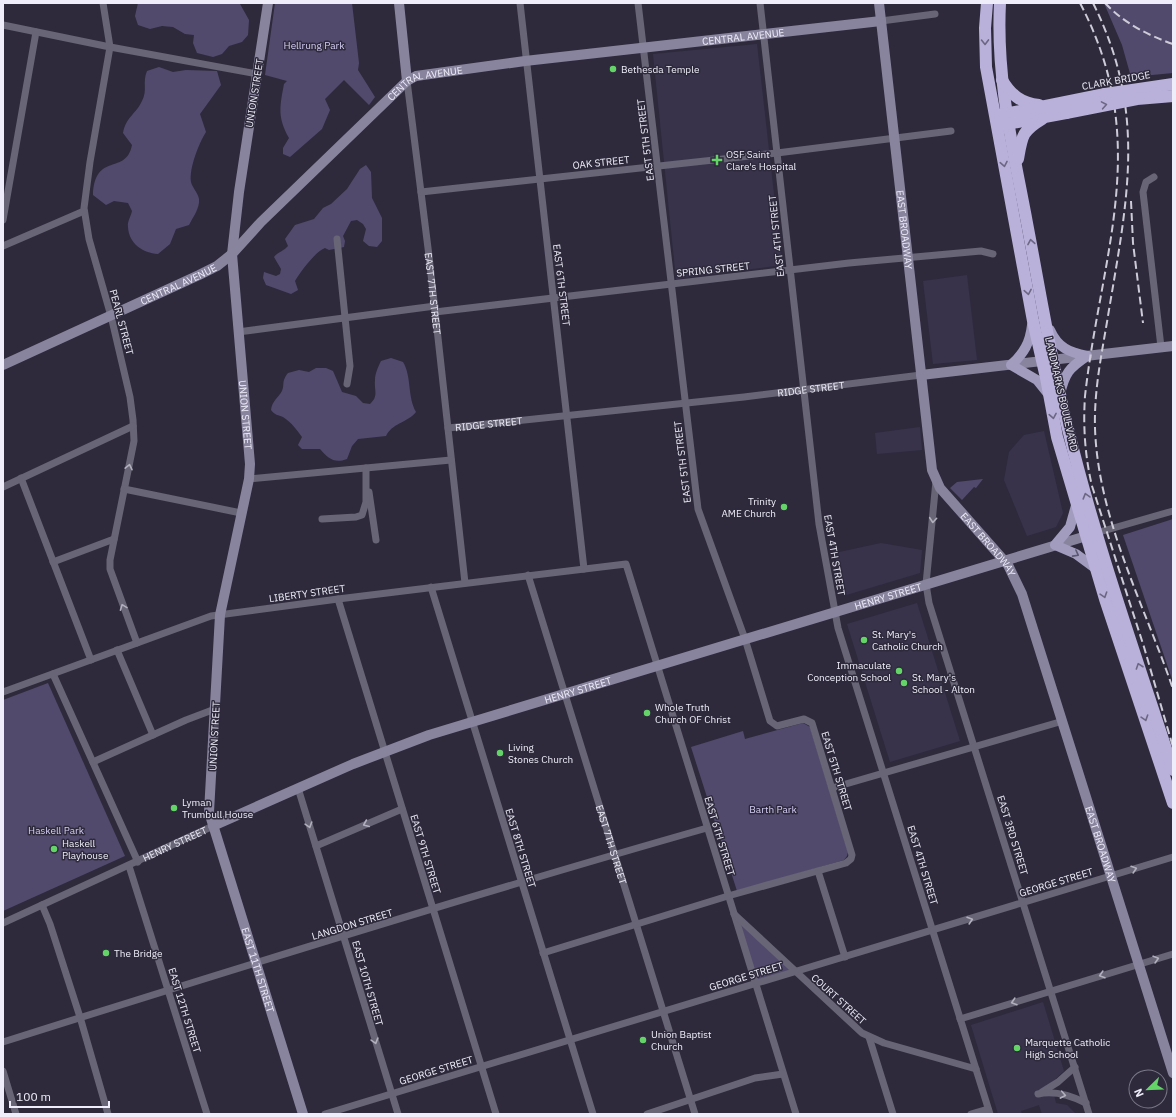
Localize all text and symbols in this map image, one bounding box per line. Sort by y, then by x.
street label: CENTRAL AVENUE [701,26,785,48]
park label: Hellrung Park [284,39,345,52]
one-way arrow [981,39,989,45]
street label: UNION STREET [243,57,266,128]
place label: Bethesda Temple [621,63,700,76]
street label: CENTRAL AVENUE [384,64,464,104]
marker: Bethesda Temple [608,64,618,74]
street label: CLARK BRIDGE [1081,68,1152,93]
street label: EAST 5TH STREET [634,98,657,182]
one-way arrow [1101,101,1107,110]
place label: OSF Saint Clare's Hospital [726,148,797,173]
street label: OAK STREET [572,153,630,172]
marker: OSF Saint Clare's Hospital [711,154,723,166]
one-way arrow [1000,161,1008,167]
street label: EAST BROADWAY [893,189,915,270]
street label: EAST 4TH STREET [766,194,787,278]
one-way arrow [1027,239,1035,245]
street label: EAST 6TH STREET [550,243,573,327]
street label: EAST 7TH STREET [422,252,444,335]
street label: SPRING STREET [676,259,751,280]
street label: CENTRAL AVENUE [138,261,219,308]
street label: PEARL STREET [107,288,137,357]
one-way arrow [1023,289,1031,295]
street label: LANDMARKS BOULEVARD [1042,336,1081,453]
street label: RIDGE STREET [777,379,846,400]
street label: UNION STREET [236,380,255,450]
one-way arrow [1049,413,1057,419]
street label: RIDGE STREET [455,414,523,434]
street label: EAST 5TH STREET [671,420,694,504]
one-way arrow [124,464,133,470]
one-way arrow [1082,493,1091,500]
place label: Trinity AME Church [721,495,776,520]
marker: Trinity AME Church [779,502,789,512]
street label: EAST BROADWAY [958,510,1018,578]
street label: EAST 4TH STREET [821,513,848,597]
one-way arrow [928,517,937,523]
one-way arrow [1072,550,1080,557]
street label: HENRY STREET [853,580,924,613]
street label: LIBERTY STREET [268,582,346,605]
one-way arrow [1099,591,1107,598]
one-way arrow [120,603,128,610]
place label: St. Mary's Catholic Church [872,628,943,653]
marker: St. Mary's Catholic Church [859,635,869,645]
place label: Immaculate Conception School [807,659,892,684]
one-way arrow [1135,663,1144,670]
marker: Immaculate Conception School [894,666,904,676]
place label: St. Mary's School - Alton [912,671,975,696]
street label: HENRY STREET [543,674,613,707]
marker: St. Mary's School - Alton [899,678,909,688]
street label: UNION STREET [206,701,223,771]
place label: Whole Truth Church OF Christ [655,701,731,726]
marker: Whole Truth Church OF Christ [642,708,652,718]
one-way arrow [1140,714,1149,721]
street label: EAST 5TH STREET [818,730,855,813]
place label: Living Stones Church [508,741,573,766]
marker: Living Stones Church [495,748,505,758]
street label: EAST 3RD STREET [994,794,1031,877]
street label: EAST 6TH STREET [701,795,738,878]
place label: Lyman Trumbull House [182,796,254,821]
marker: Lyman Trumbull House [169,803,179,813]
street label: EAST 7TH STREET [593,803,629,886]
park label: Barth Park [749,803,797,816]
street label: EAST BROADWAY [1082,804,1119,884]
street label: EAST 8TH STREET [502,807,539,890]
street label: EAST 9TH STREET [407,813,444,896]
one-way arrow [363,819,370,827]
one-way arrow [304,822,313,829]
park label: Haskell Park [28,824,85,837]
street label: HENRY STREET [140,824,209,865]
street label: EAST 4TH STREET [904,824,941,907]
place label: Haskell Playhouse [62,837,109,862]
marker: Haskell Playhouse [49,844,59,854]
street label: GEORGE STREET [1018,865,1095,900]
one-way arrow [1130,865,1137,874]
street label: LANGDON STREET [310,906,394,943]
one-way arrow [966,916,973,924]
street label: EAST 11TH STREET [238,926,277,1014]
street label: EAST 10TH STREET [349,939,386,1028]
place label: The Bridge [114,947,163,960]
marker: The Bridge [101,948,111,958]
one-way arrow [1152,955,1159,964]
street label: GEORGE STREET [708,959,785,994]
street label: EAST 12TH STREET [165,966,204,1055]
one-way arrow [1099,970,1106,979]
street label: COURT STREET [809,971,869,1028]
one-way arrow [1010,997,1017,1006]
place label: Union Baptist Church [651,1028,712,1053]
marker: Union Baptist Church [638,1035,648,1045]
place label: Marquette Catholic High School [1025,1036,1110,1061]
one-way arrow [370,1037,379,1044]
marker: Marquette Catholic High School [1012,1043,1022,1053]
street label: GEORGE STREET [398,1053,475,1088]
north arrow [1128,1069,1168,1109]
scale bar [10,1083,109,1109]
text: N [1131,1086,1147,1099]
text: 100 m [16,1089,51,1104]
one-way arrow [1059,1090,1066,1099]

